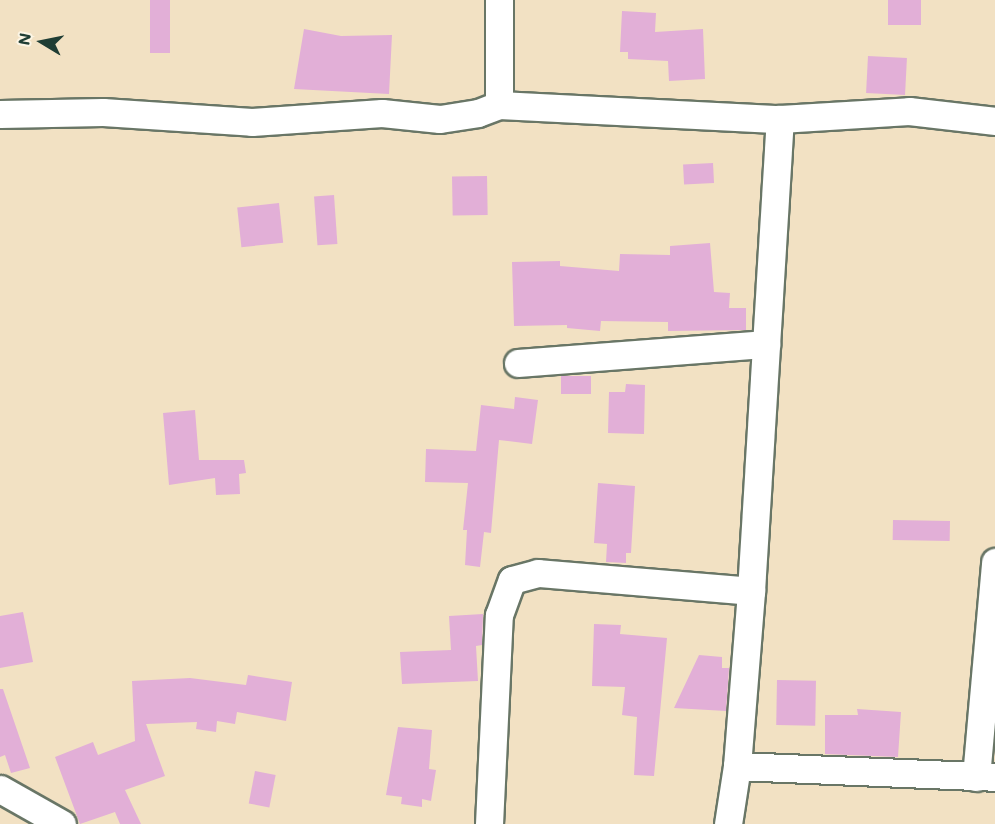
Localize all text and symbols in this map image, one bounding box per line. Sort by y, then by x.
north arrow [12,12,72,72]
text: N [12,31,35,47]

